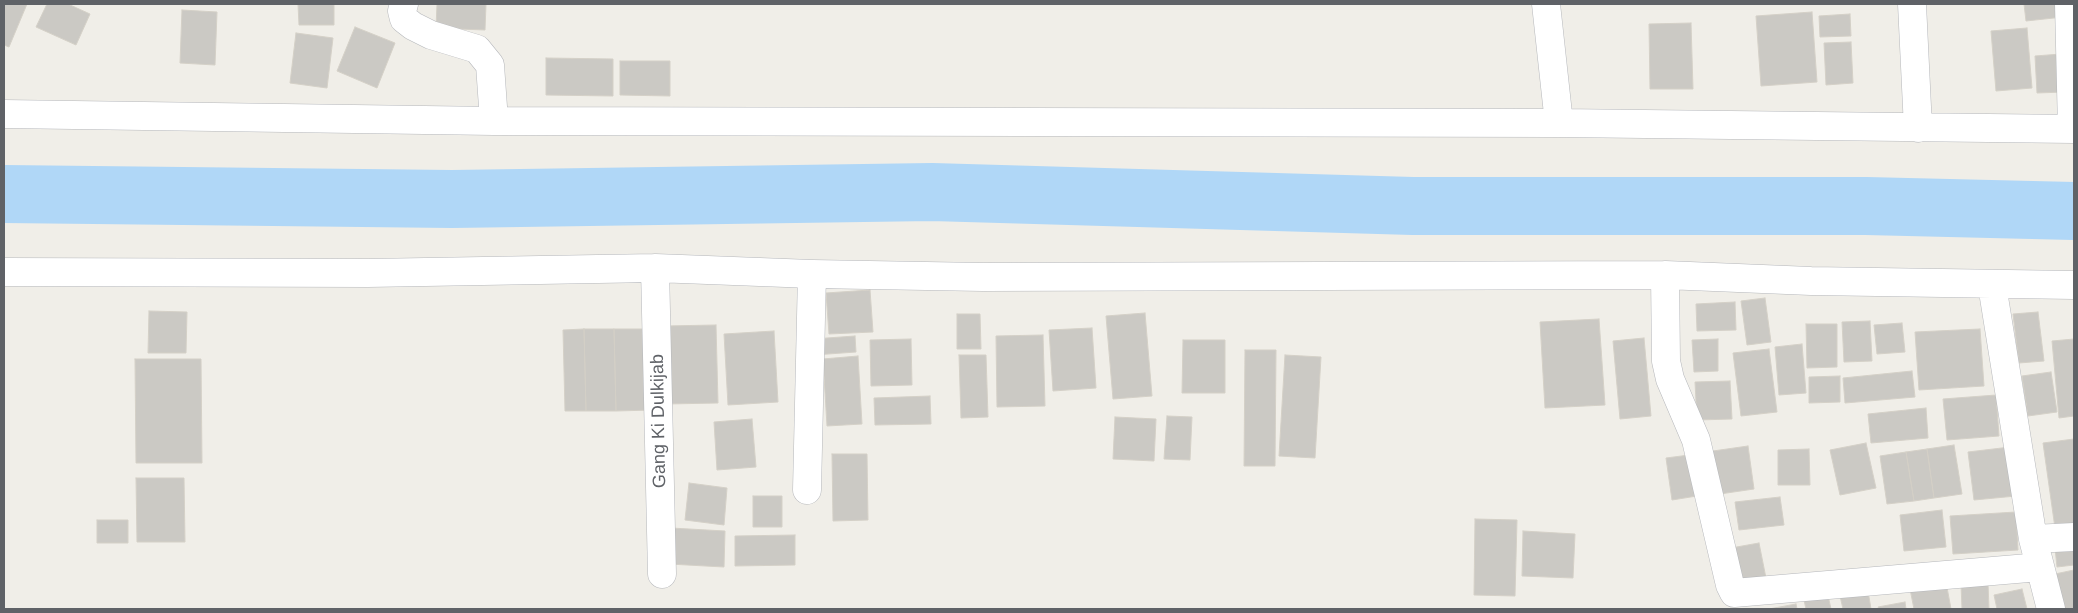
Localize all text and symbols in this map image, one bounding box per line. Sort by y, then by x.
street label: Gang Ki Dulkijab [647,354,671,488]

